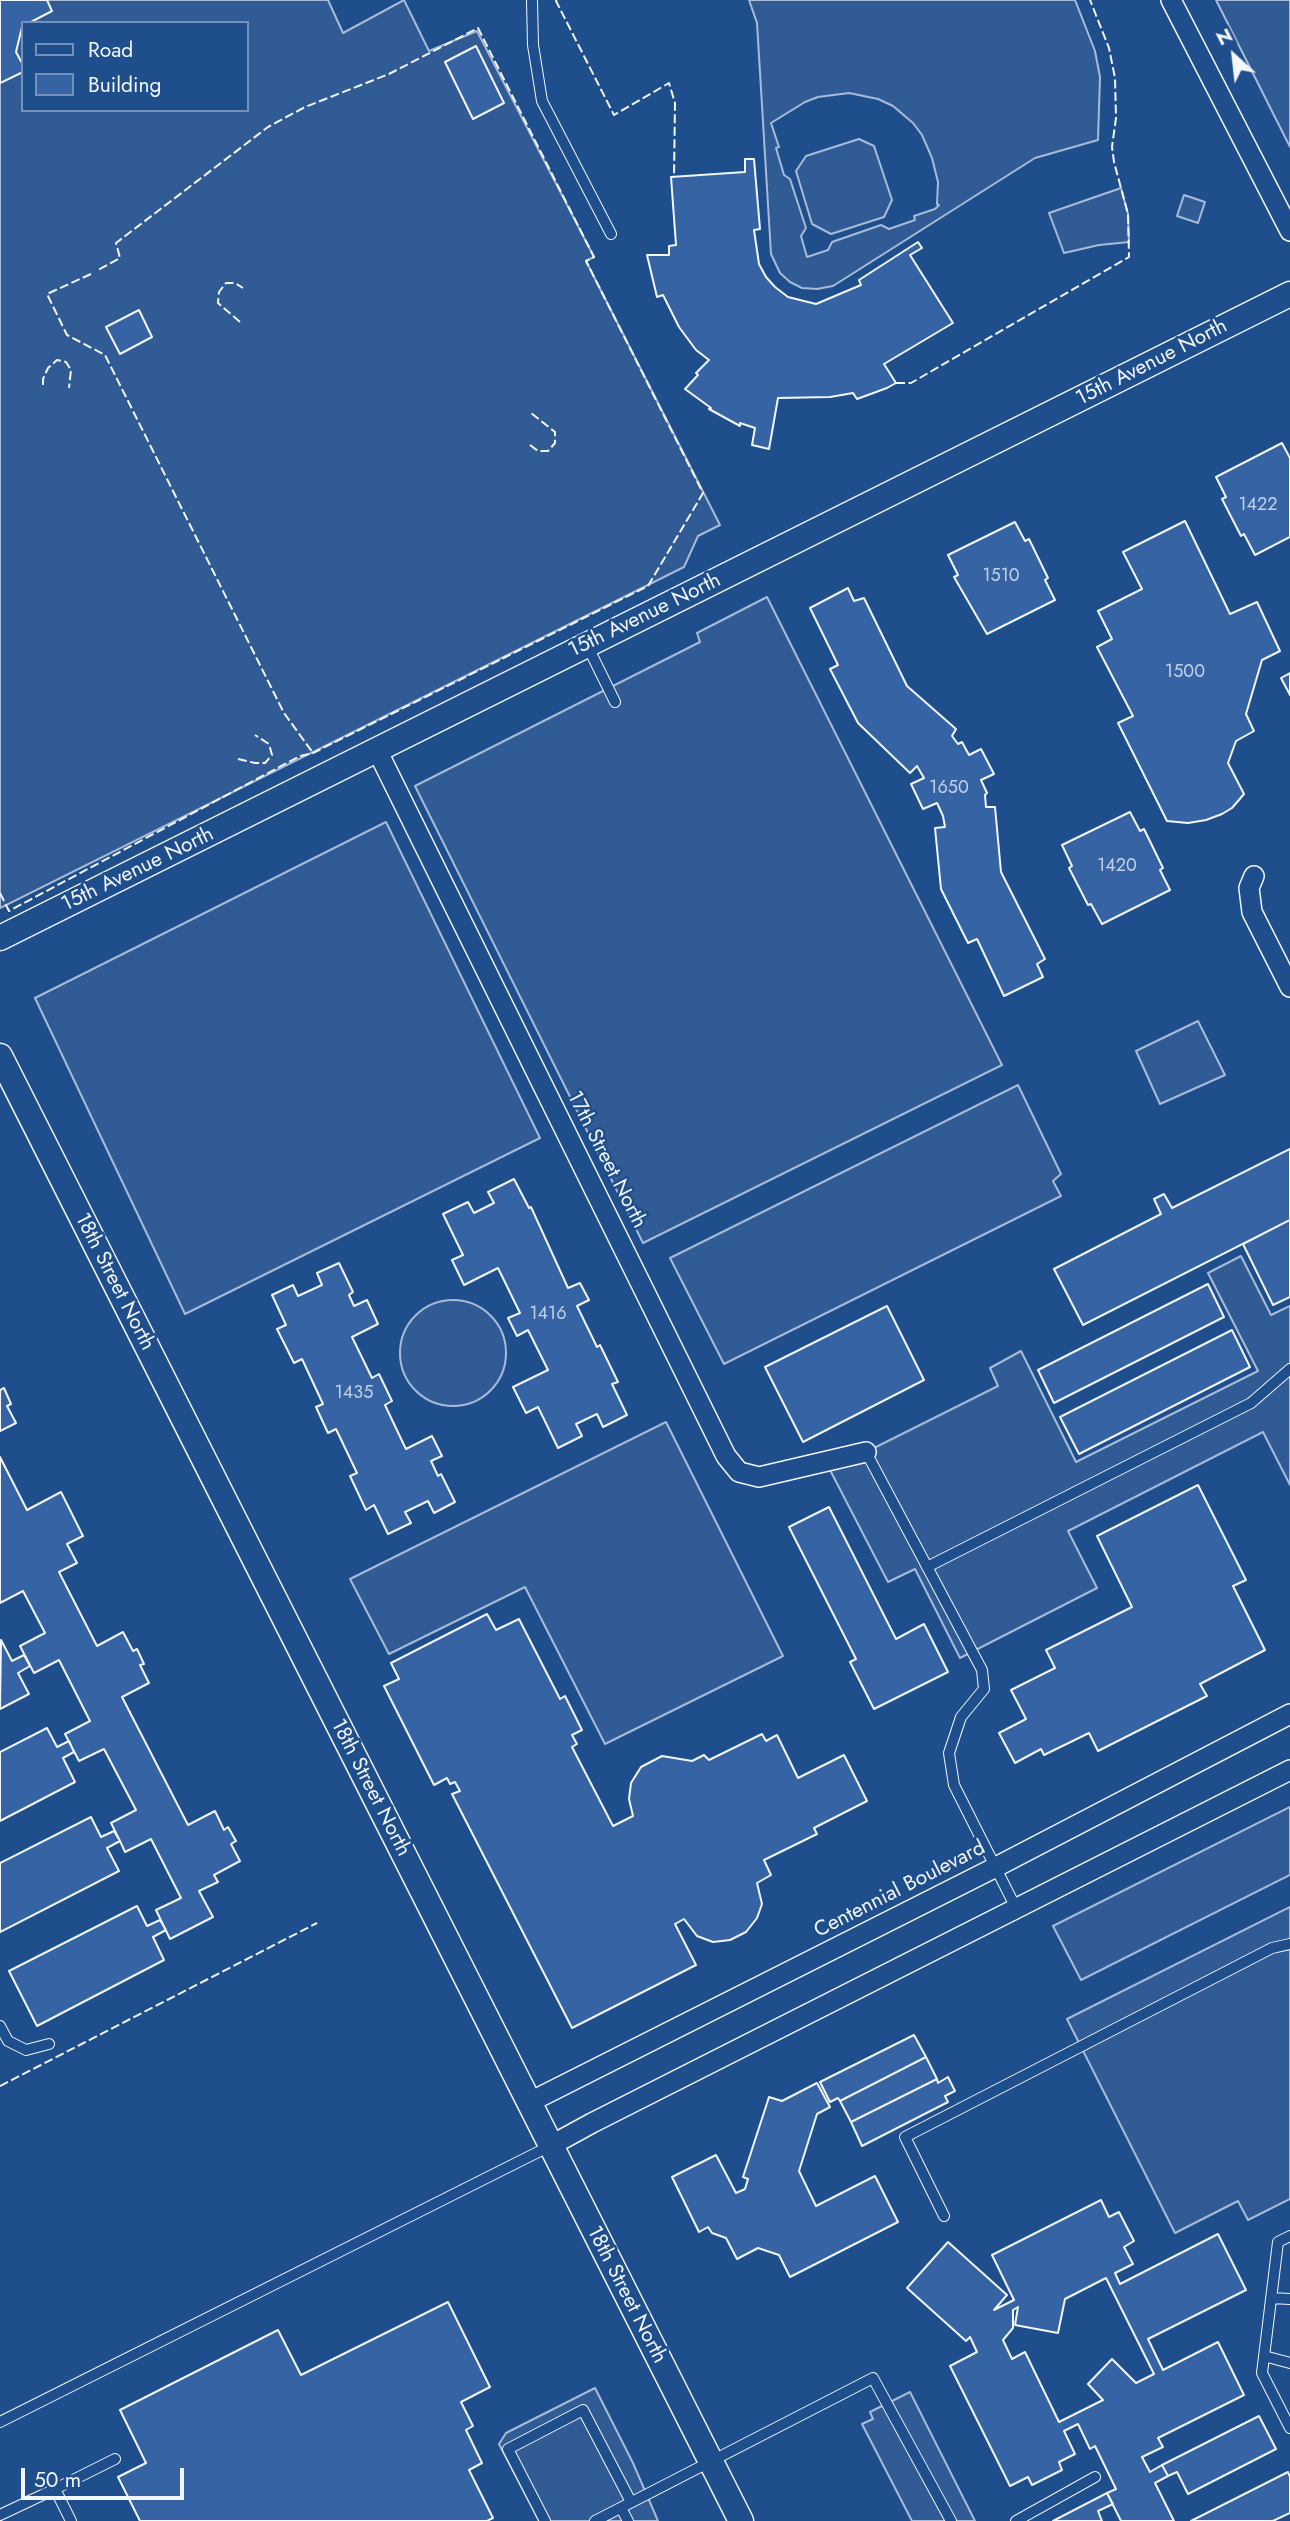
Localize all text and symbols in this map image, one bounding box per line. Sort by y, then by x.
legend [21,21,248,112]
north arrow [1199,21,1269,91]
text: N [1211,21,1237,52]
text: Road [88,35,133,65]
text: Building [88,70,161,100]
street label: 15th Avenue North [1072,314,1232,412]
house number: 1422 [1238,495,1278,517]
house number: 1510 [982,566,1020,588]
street label: 15th Avenue North [565,568,725,664]
house number: 1500 [1165,662,1205,684]
house number: 1650 [929,778,969,800]
street label: 15th Avenue North [58,822,218,918]
house number: 1420 [1097,856,1137,878]
street label: 17th Street North [561,1087,651,1233]
street label: 18th Street North [69,1209,159,1355]
house number: 1416 [529,1304,567,1326]
house number: 1435 [335,1383,373,1405]
street label: 18th Street North [325,1715,415,1861]
street label: Centennial Boulevard [810,1836,990,1944]
street label: 18th Street North [581,2222,671,2368]
scale bar [24,2454,187,2498]
text: 50 m [34,2465,81,2495]

